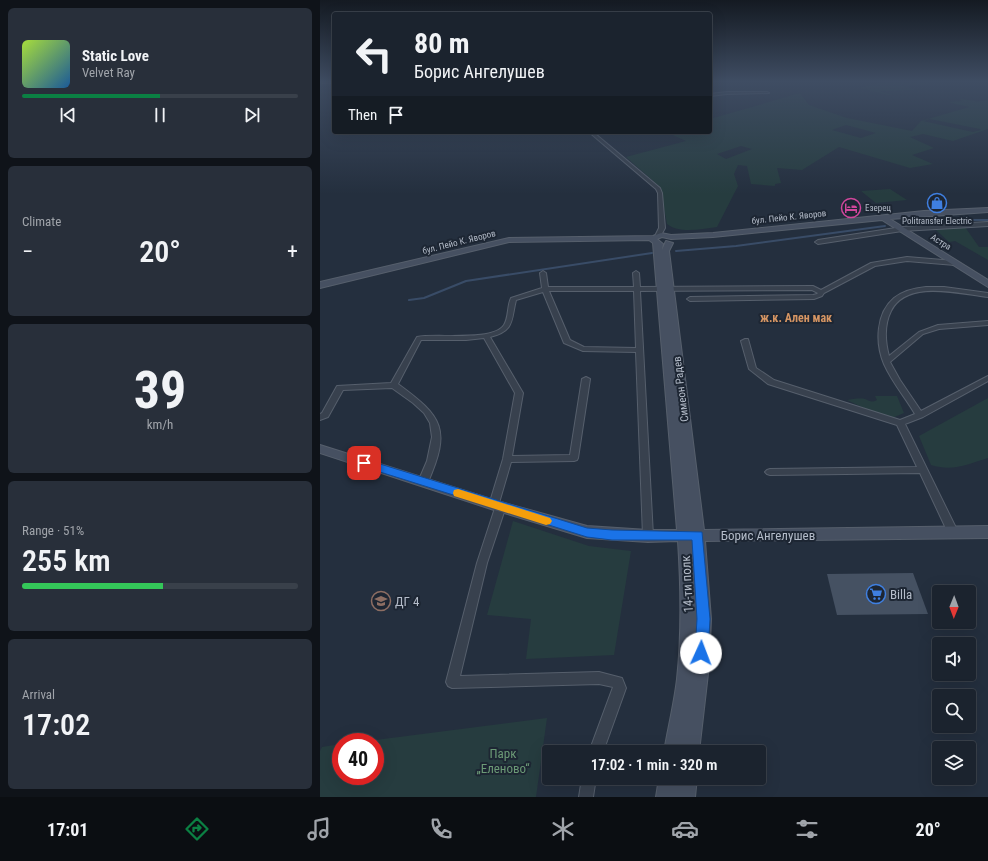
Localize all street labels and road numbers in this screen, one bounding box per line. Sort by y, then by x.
street label: бул. Пейо К. Яворов [751,208,827,226]
street label: бул. Пейо К. Яворов [421,228,497,256]
street label: Астра [929,232,953,252]
street label: Симеон Радев [671,356,691,422]
street label: Борис Ангелушев [721,528,815,543]
street label: 14-ти полк [678,554,696,613]

